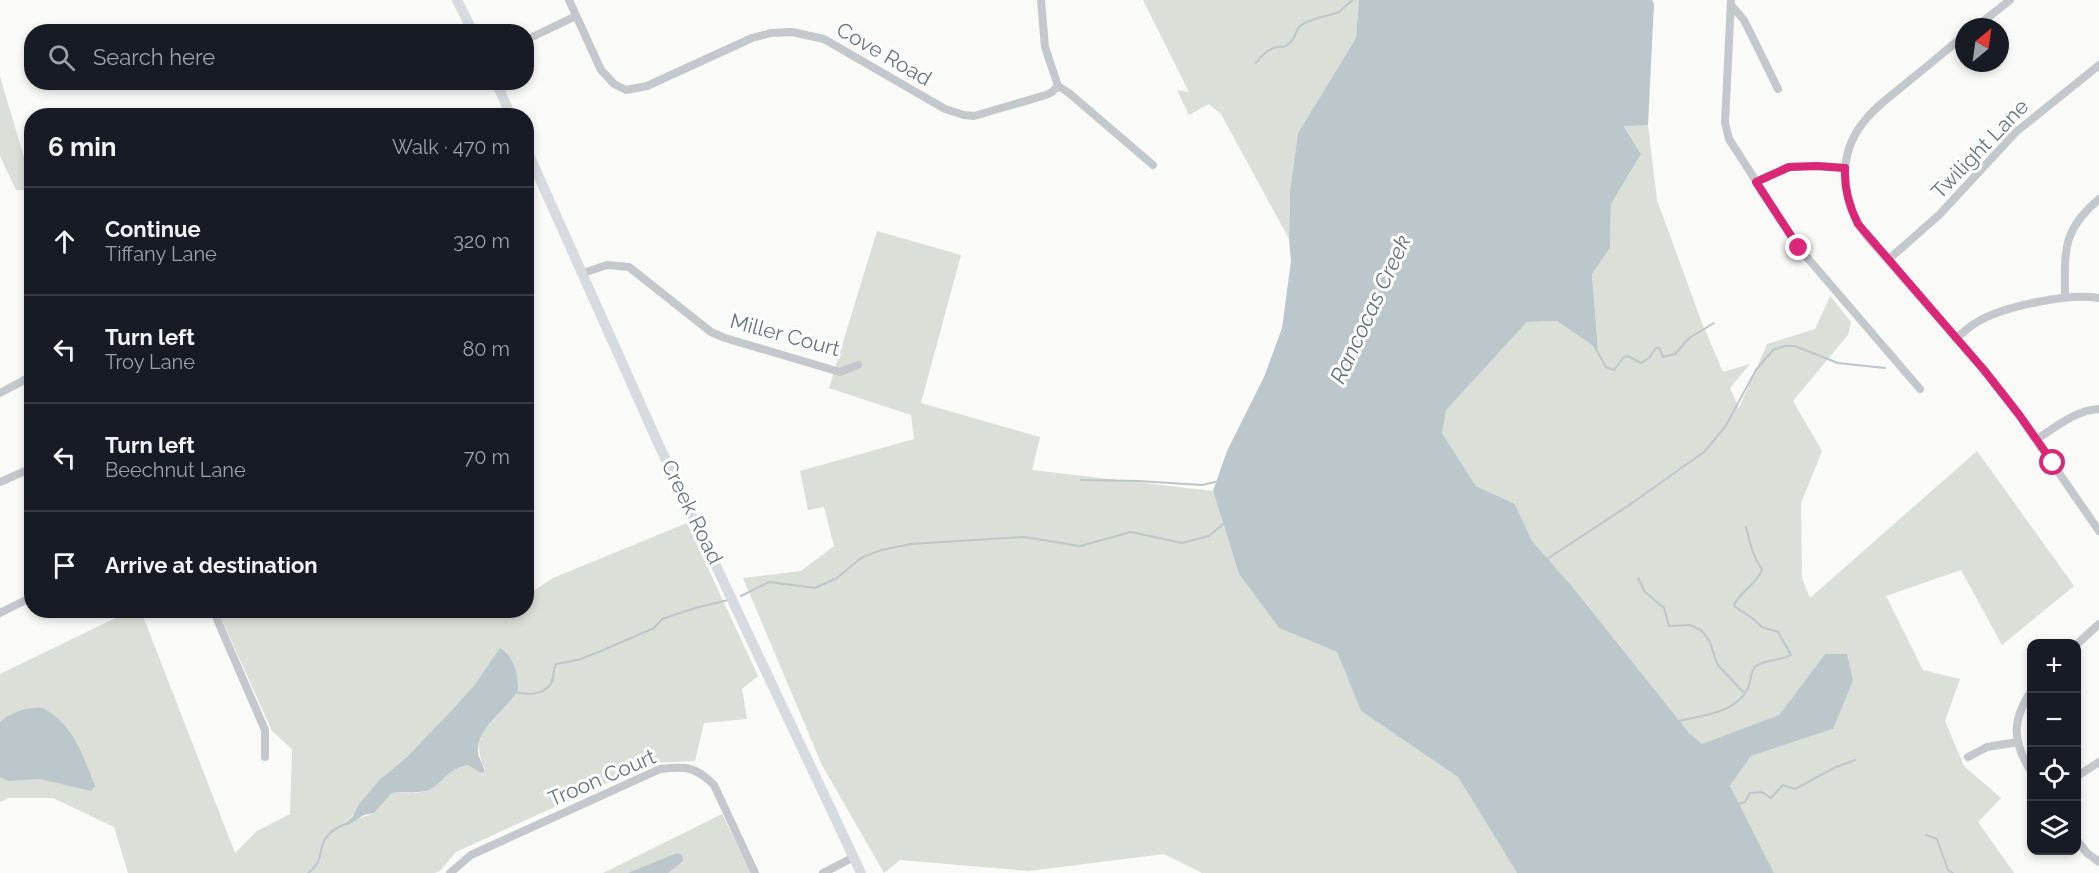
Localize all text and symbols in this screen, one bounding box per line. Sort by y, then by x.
street label: Cove Road [832,16,936,91]
north arrow [1955,18,2009,72]
search box [24,24,534,90]
icon: search [45,41,78,74]
text: Search here [93,44,215,70]
street label: Twilight Lane [1926,94,2033,204]
text: 6 min [48,132,117,162]
text: Walk · 470 m [392,135,510,159]
text: Continue [105,216,201,242]
icon: ahead [48,225,81,258]
text: 320 m [453,229,510,253]
water label: Rancocas Creek [1324,231,1416,387]
route end [1785,234,1811,260]
text: Tiffany Lane [105,242,217,266]
street label: Miller Court [727,308,843,361]
text: Turn left [105,324,195,350]
icon: left [48,333,81,366]
text: 80 m [462,337,510,361]
text: Troy Lane [105,350,195,374]
text: Turn left [105,432,195,458]
icon: left [48,441,81,474]
text: 70 m [464,445,510,469]
route start [2039,449,2065,475]
street label: Creek Road [656,456,728,568]
text: Beechnut Lane [105,458,246,482]
icon: arrive [48,549,81,582]
text: Arrive at destination [105,552,318,578]
map controls [2027,639,2081,855]
button: + [2027,639,2081,693]
button: − [2027,693,2081,747]
street label: Troon Court [544,744,659,811]
button: locate [2027,747,2081,801]
button: layers [2027,801,2081,855]

